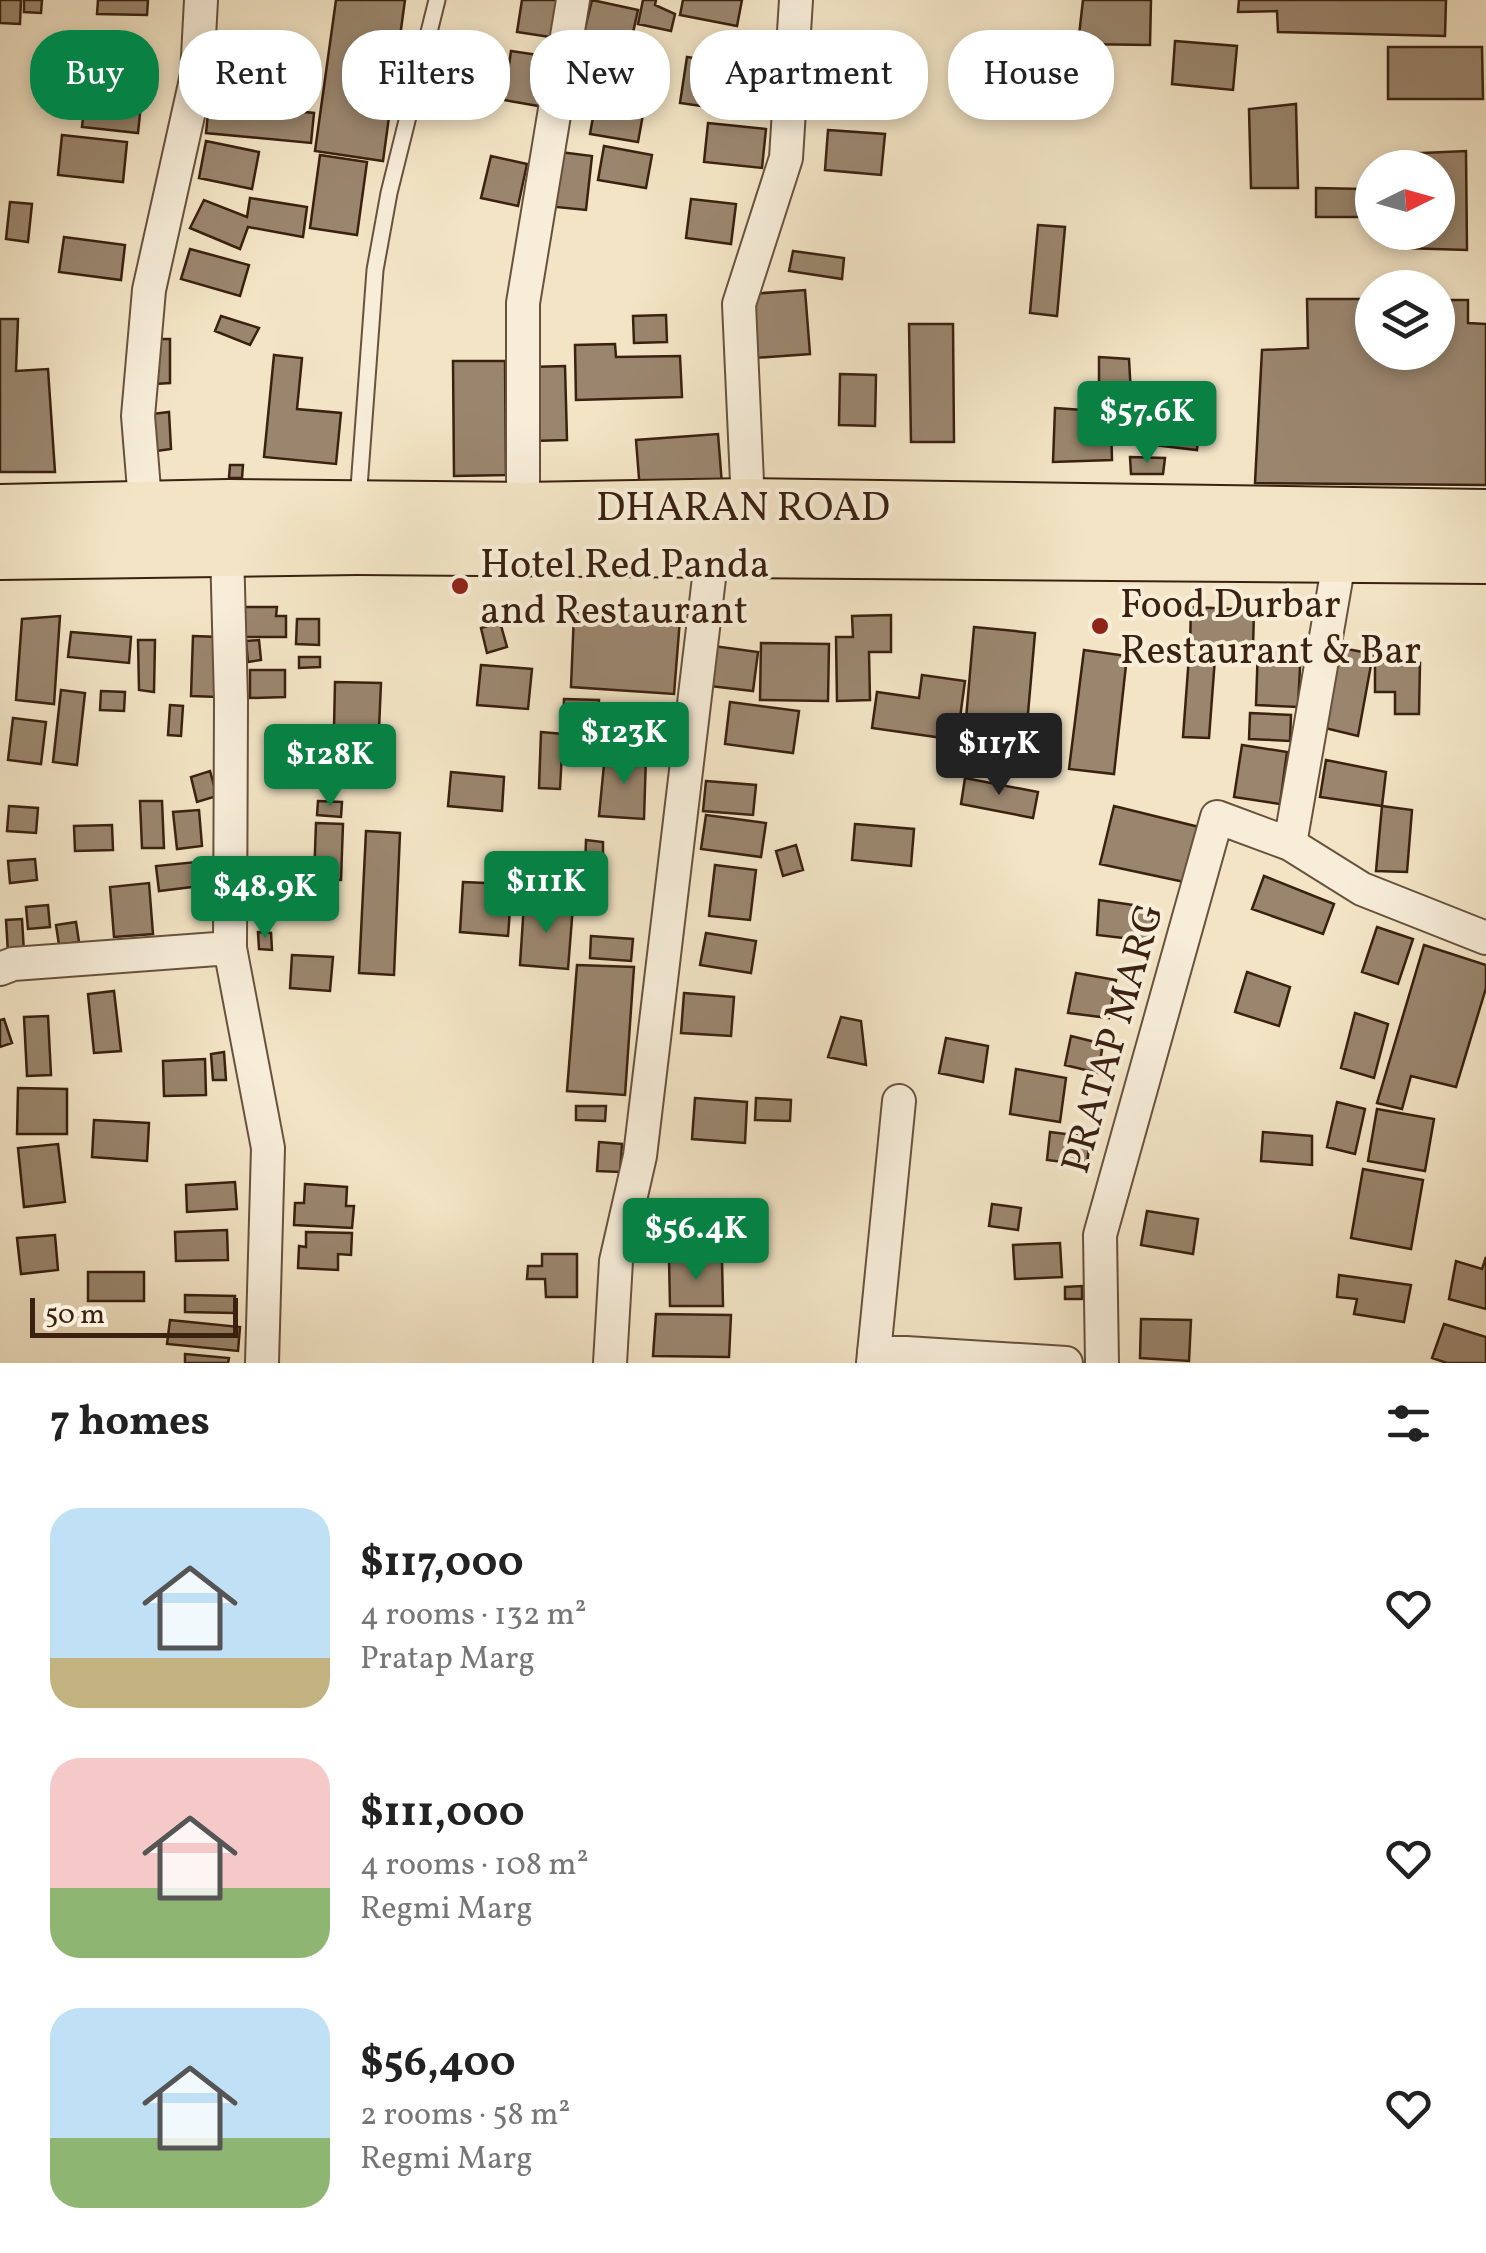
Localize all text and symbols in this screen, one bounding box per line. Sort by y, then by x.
chip: Buy [30,30,159,120]
chip: Rent [179,30,322,120]
chip: Filters [342,30,510,120]
chip: New [530,30,670,120]
chip: Apartment [690,30,928,120]
chip: House [948,30,1114,120]
north arrow [1355,150,1455,250]
map controls [1355,150,1455,370]
button: layers [1355,270,1455,370]
pin: $57.6K [1066,381,1228,466]
text: $57.6K [1099,391,1195,435]
street label: DHARAN ROAD [596,482,890,538]
place label: Hotel Red Panda and Restaurant [480,539,770,641]
marker: Hotel Red Panda and Restaurant [449,575,471,597]
place label: Food Durbar Restaurant & Bar [1120,579,1421,681]
marker: Food Durbar Restaurant & Bar [1089,615,1111,637]
pin: $123K [554,702,694,787]
text: $123K [581,712,667,756]
pin: $117K [929,713,1069,798]
text: $117K [958,723,1040,767]
pin: $128K [260,724,400,809]
text: $128K [286,734,374,778]
pin: $111K [476,851,616,936]
pin: $48.9K [184,856,346,941]
text: $111K [506,861,586,905]
text: $48.9K [213,866,317,910]
street label: PRATAP MARG [1050,898,1180,1180]
pin: $56.4K [615,1198,777,1283]
text: $56.4K [645,1208,747,1252]
scale bar [30,1293,238,1338]
text: 50 m [45,1296,105,1335]
text: 7 homes [50,1394,210,1453]
icon: filters [1381,1396,1436,1451]
text: $117,000 [360,1535,524,1594]
icon: home [130,1548,250,1668]
icon: heart [1381,1581,1436,1636]
text: 4 rooms · 132 m² [360,1594,587,1638]
text: Pratap Marg [360,1638,535,1682]
text: $111,000 [360,1785,525,1844]
icon: home [130,1798,250,1918]
icon: heart [1381,1831,1436,1886]
text: 4 rooms · 108 m² [360,1844,589,1888]
text: Regmi Marg [360,1888,533,1932]
text: $56,400 [360,2035,516,2094]
icon: home [130,2048,250,2168]
icon: heart [1381,2081,1436,2136]
text: 2 rooms · 58 m² [360,2094,570,2138]
text: Regmi Marg [360,2138,533,2182]

